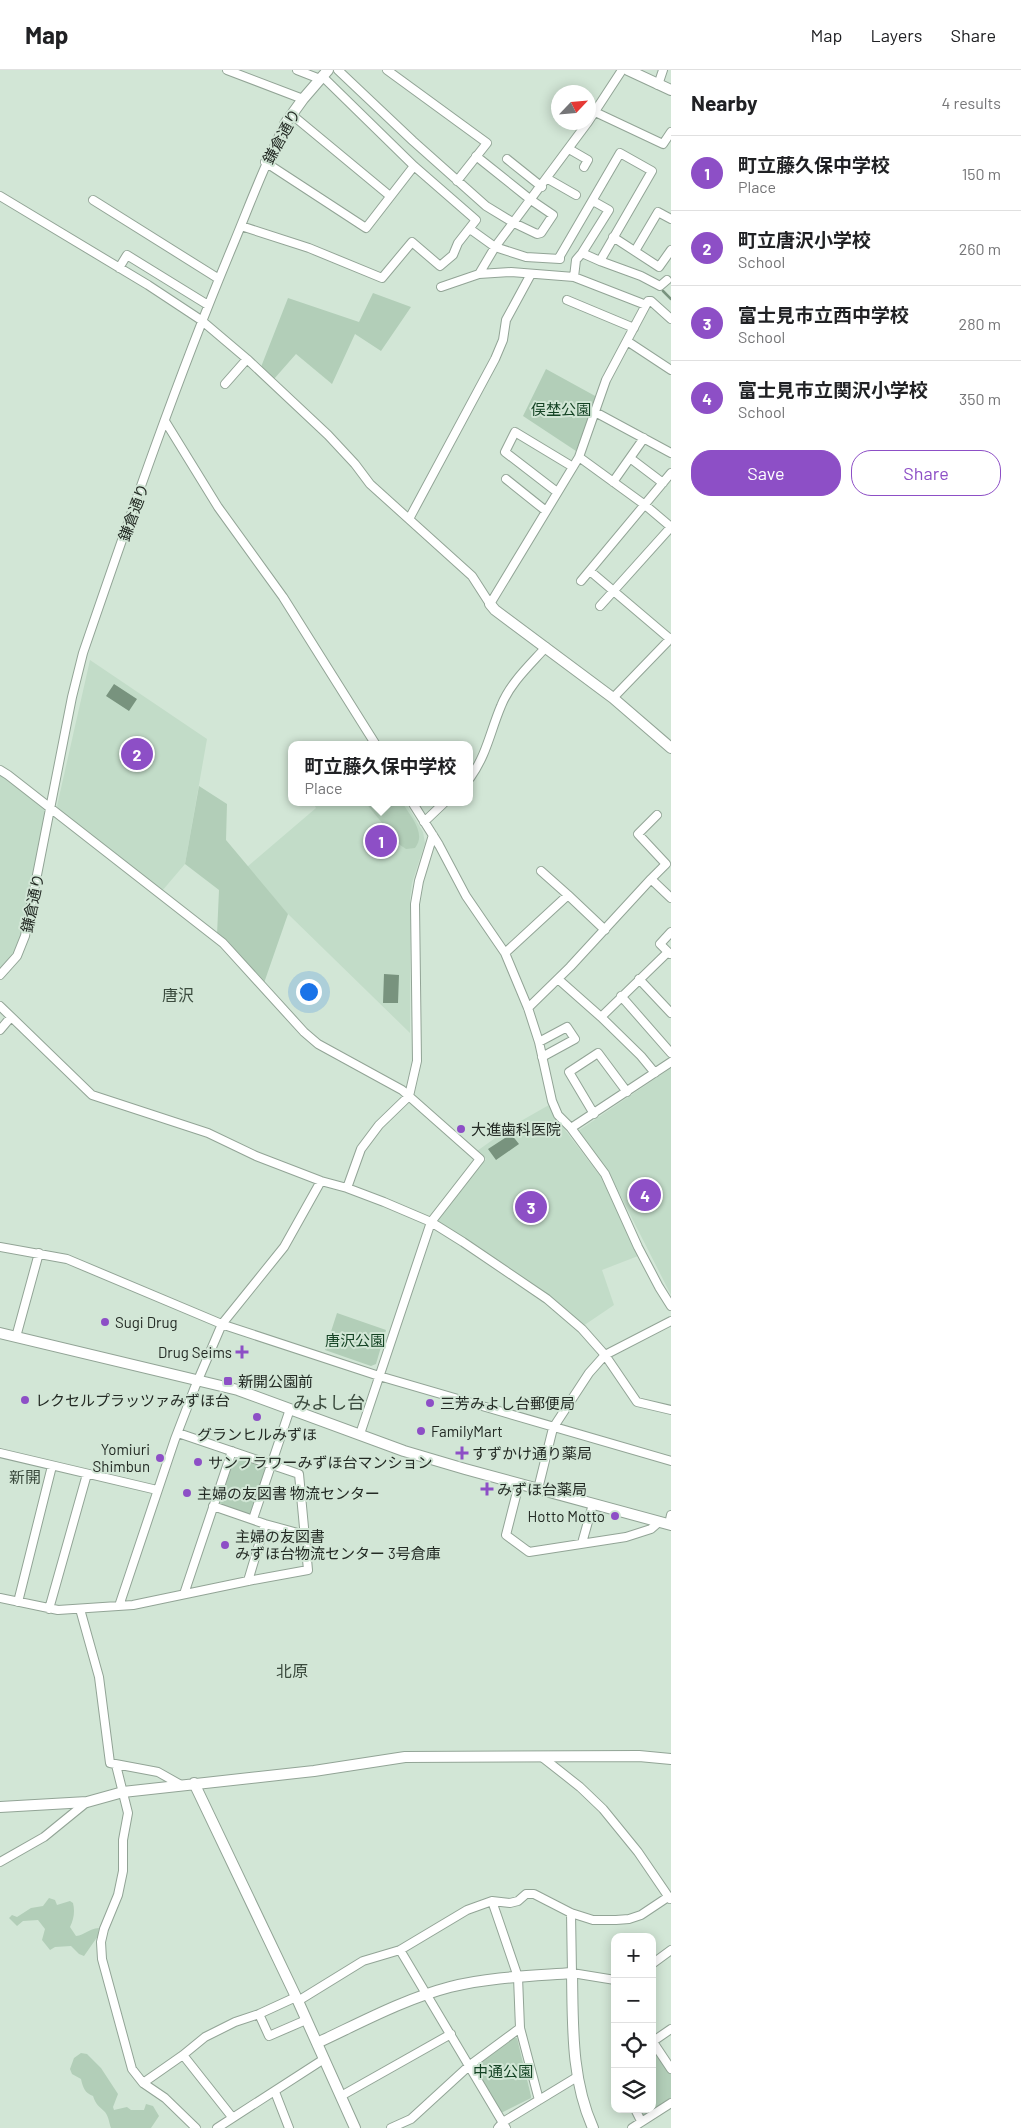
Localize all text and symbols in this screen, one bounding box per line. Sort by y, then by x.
text: Map [25,20,68,49]
text: Map [810,24,842,46]
text: Layers [870,24,923,46]
text: Share [951,24,996,46]
north arrow [551,85,596,130]
text: Nearby [691,90,757,115]
text: 4 results [941,93,1001,112]
street label: 鎌倉通り [259,105,303,167]
text: 町立藤久保中学校 [738,153,890,176]
text: 1 [704,164,710,183]
text: 150 m [962,164,1001,183]
text: Place [738,177,776,196]
text: 町立唐沢小学校 [738,228,871,251]
text: 2 [703,239,711,258]
text: 260 m [959,239,1001,258]
text: School [738,252,785,271]
text: 富士見市立西中学校 [738,303,909,326]
text: 3 [703,314,711,333]
text: 280 m [959,314,1001,333]
text: School [738,327,785,346]
text: 富士見市立関沢小学校 [738,378,928,401]
text: 4 [702,389,712,408]
text: 350 m [959,389,1001,408]
park label: 俣埜公園 [531,400,591,418]
text: School [738,402,785,421]
button: Save [691,450,841,496]
button: Share [851,450,1001,496]
street label: 鎌倉通り [114,481,152,543]
pin: 2 [121,735,153,773]
popup [288,741,473,806]
text: 町立藤久保中学校 [304,754,457,777]
text: Place [304,778,343,797]
pin: 1 [365,822,397,860]
street label: 鎌倉通り [17,872,47,934]
your location [296,979,322,1005]
district label: 唐沢 [162,985,194,1004]
place label: 大進歯科医院 [471,1120,561,1138]
marker: 大進歯科医院 [455,1123,467,1135]
pin: 4 [629,1176,661,1214]
pin: 3 [515,1188,547,1226]
place label: Sugi Drug [115,1313,177,1331]
marker: Sugi Drug [99,1316,111,1328]
park label: 唐沢公園 [325,1331,385,1349]
place label: Drug Seims [158,1343,232,1361]
marker: Drug Seims [236,1346,248,1358]
place label: 新開公園前 [238,1372,313,1390]
marker: 新開公園前 [222,1375,234,1387]
place label: レクセルプラッツァみずほ台 [35,1391,230,1409]
district label: みよし台 [293,1391,365,1413]
marker: レクセルプラッツァみずほ台 [19,1394,31,1406]
place label: 三芳みよし台郵便局 [440,1394,575,1412]
marker: 三芳みよし台郵便局 [424,1397,436,1409]
marker: グランヒルみずほ [251,1411,263,1423]
place label: FamilyMart [431,1422,503,1440]
place label: グランヒルみずほ [197,1425,317,1443]
marker: FamilyMart [415,1425,427,1437]
place label: Yomiuri Shimbun [93,1440,150,1475]
place label: すずかけ通り薬局 [472,1444,592,1462]
marker: すずかけ通り薬局 [456,1447,468,1459]
marker: Yomiuri Shimbun [154,1452,166,1464]
place label: サンフラワーみずほ台マンション [208,1453,433,1471]
marker: サンフラワーみずほ台マンション [192,1456,204,1468]
district label: 新開 [9,1467,41,1486]
place label: みずほ台薬局 [497,1480,587,1498]
marker: みずほ台薬局 [481,1483,493,1495]
place label: 主婦の友図書 物流センター [197,1484,380,1502]
marker: 主婦の友図書 物流センター [181,1487,193,1499]
place label: Hotto Motto [528,1507,605,1525]
marker: Hotto Motto [609,1510,621,1522]
place label: 主婦の友図書 みずほ台物流センター 3号倉庫 [235,1527,441,1562]
marker: 主婦の友図書 みずほ台物流センター 3号倉庫 [219,1539,231,1551]
district label: 北原 [276,1661,308,1680]
map controls [611,1933,656,2113]
button: + [611,1933,656,1978]
button: − [611,1978,656,2023]
button: locate [611,2023,656,2068]
park label: 中通公園 [473,2062,533,2080]
button: layers [611,2068,656,2113]

